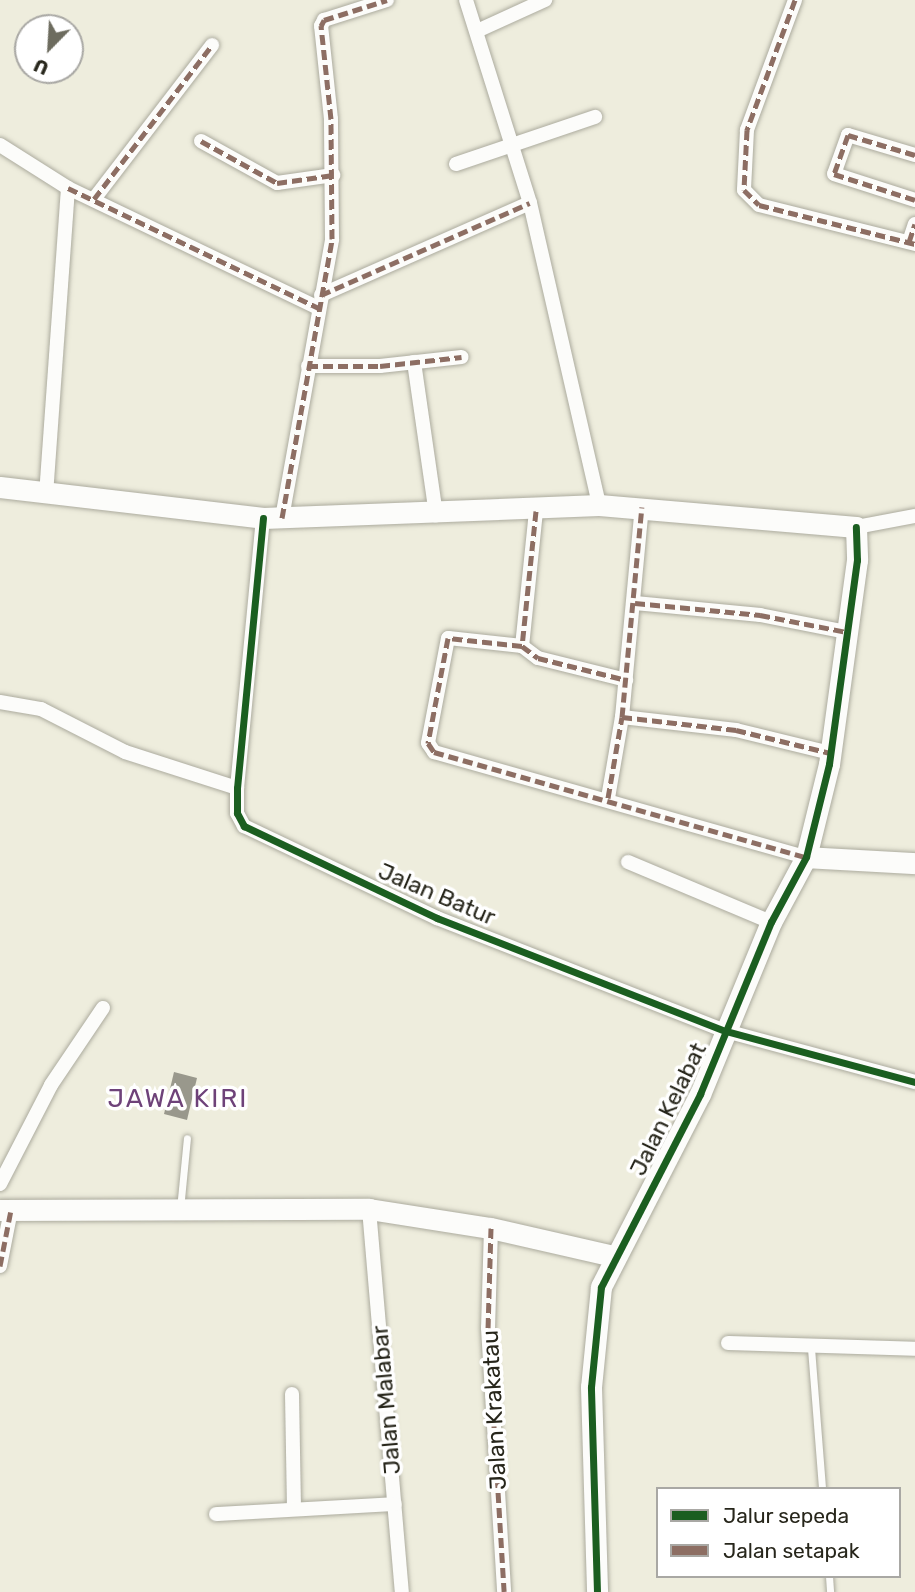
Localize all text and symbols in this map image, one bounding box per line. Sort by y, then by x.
north arrow [14,14,84,84]
text: U [30,54,52,80]
street label: Jalan Batur [374,857,500,931]
street label: Jalan Kelabat [624,1038,712,1180]
district label: JAWA KIRI [108,1083,248,1115]
street label: Jalan Malabar [366,1324,406,1476]
street label: Jalan Krakatau [476,1329,512,1491]
legend [656,1487,901,1578]
text: Jalur sepeda [723,1503,849,1528]
text: Jalan setapak [723,1538,860,1563]

